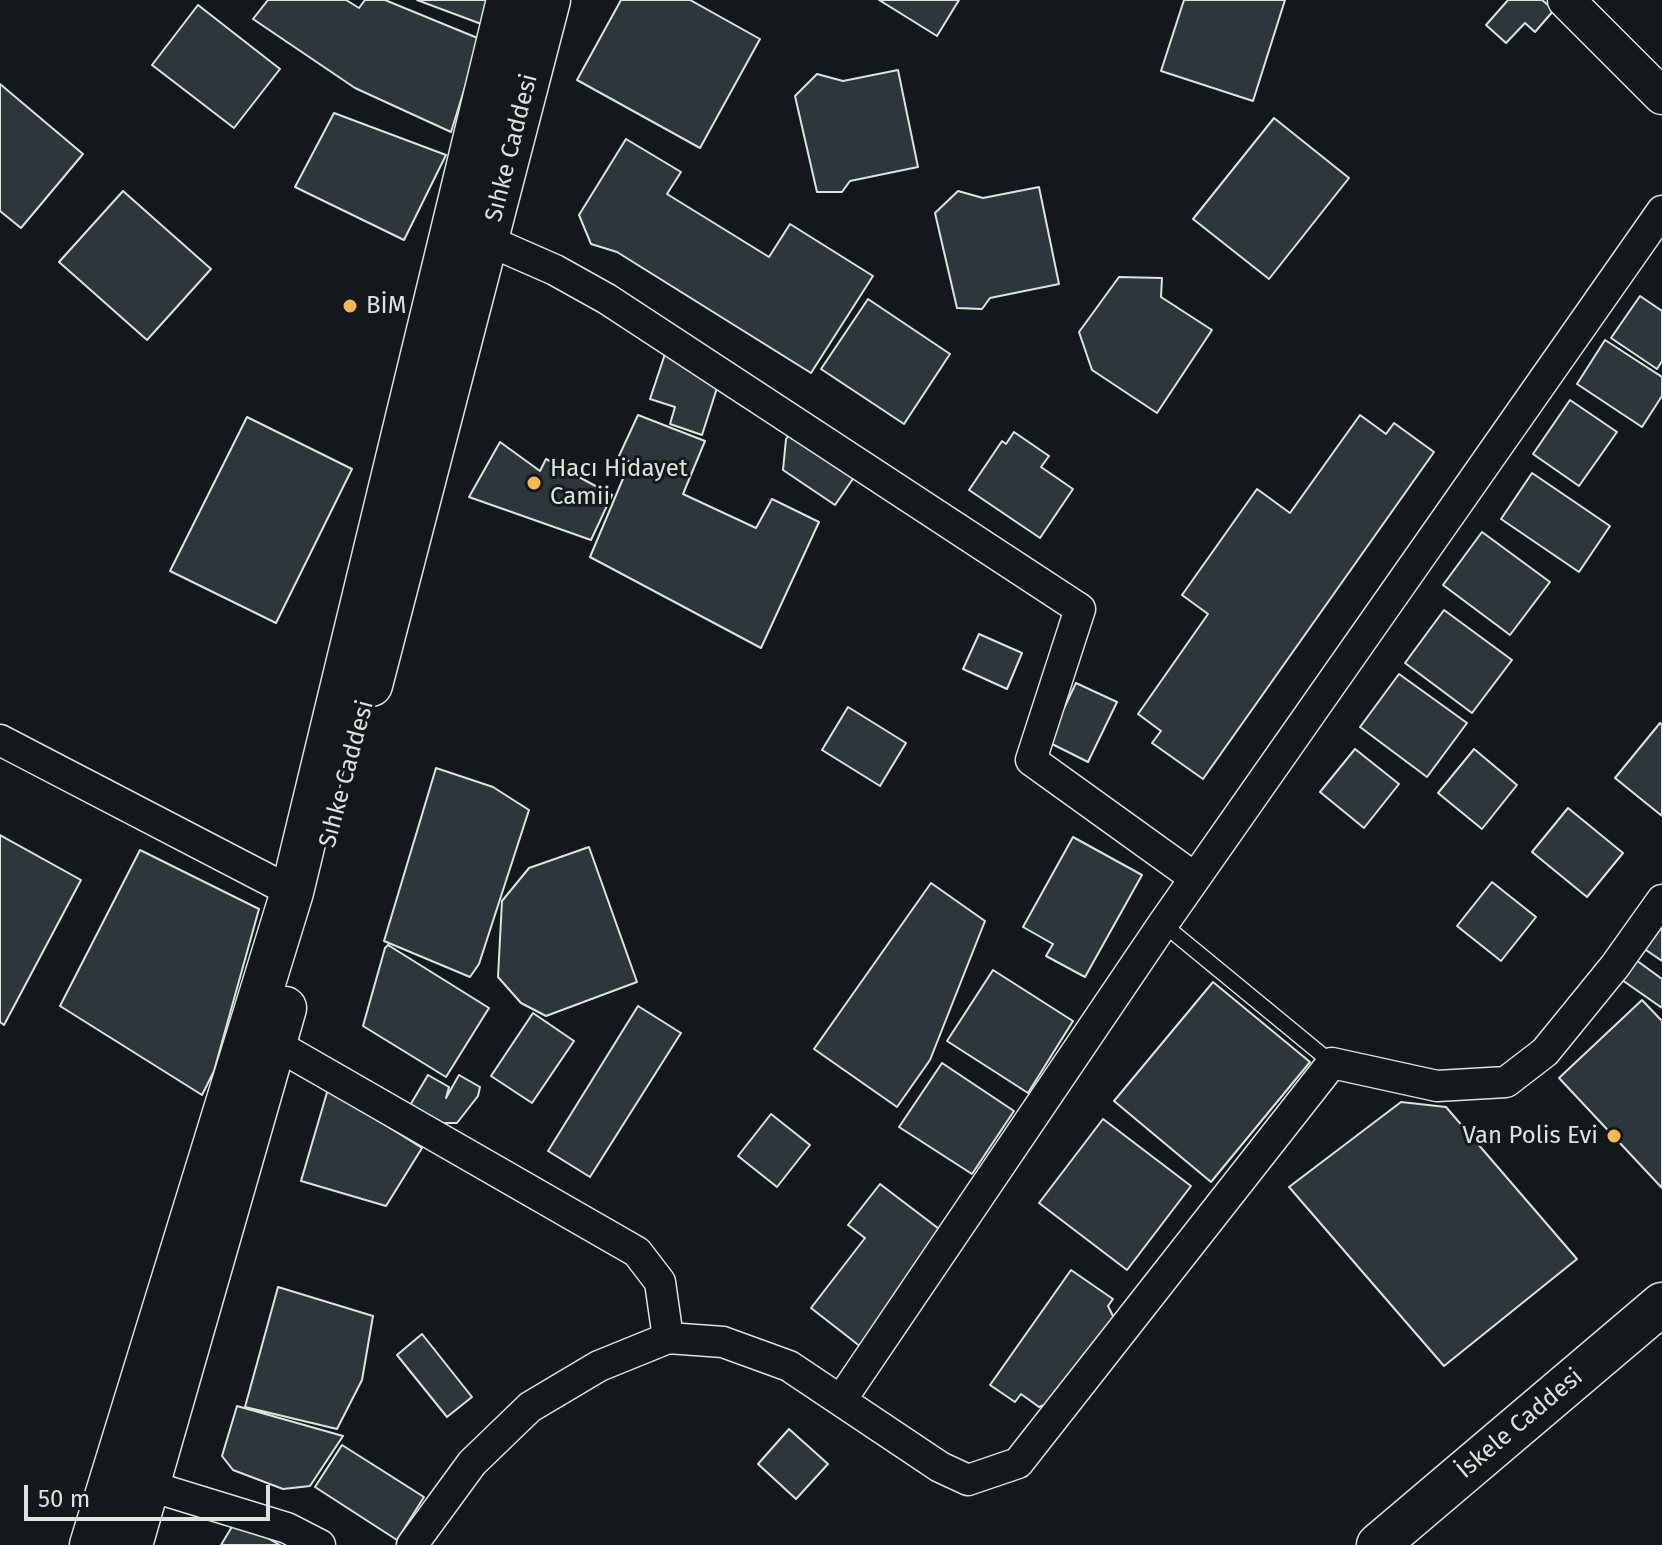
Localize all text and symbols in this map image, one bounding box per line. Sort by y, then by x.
street label: Sıhke Caddesi [480,71,544,225]
place label: BİM [366,292,406,320]
marker: BİM [341,297,359,315]
place label: Hacı Hidayet Camii [550,455,688,511]
marker: Hacı Hidayet Camii [525,474,543,492]
street label: Sıhke Caddesi [313,697,381,851]
place label: Van Polis Evi [1463,1122,1598,1150]
marker: Van Polis Evi [1605,1127,1623,1145]
street label: İskele Caddesi [1451,1363,1589,1485]
scale bar [28,1469,274,1519]
text: 50 m [38,1485,90,1513]

